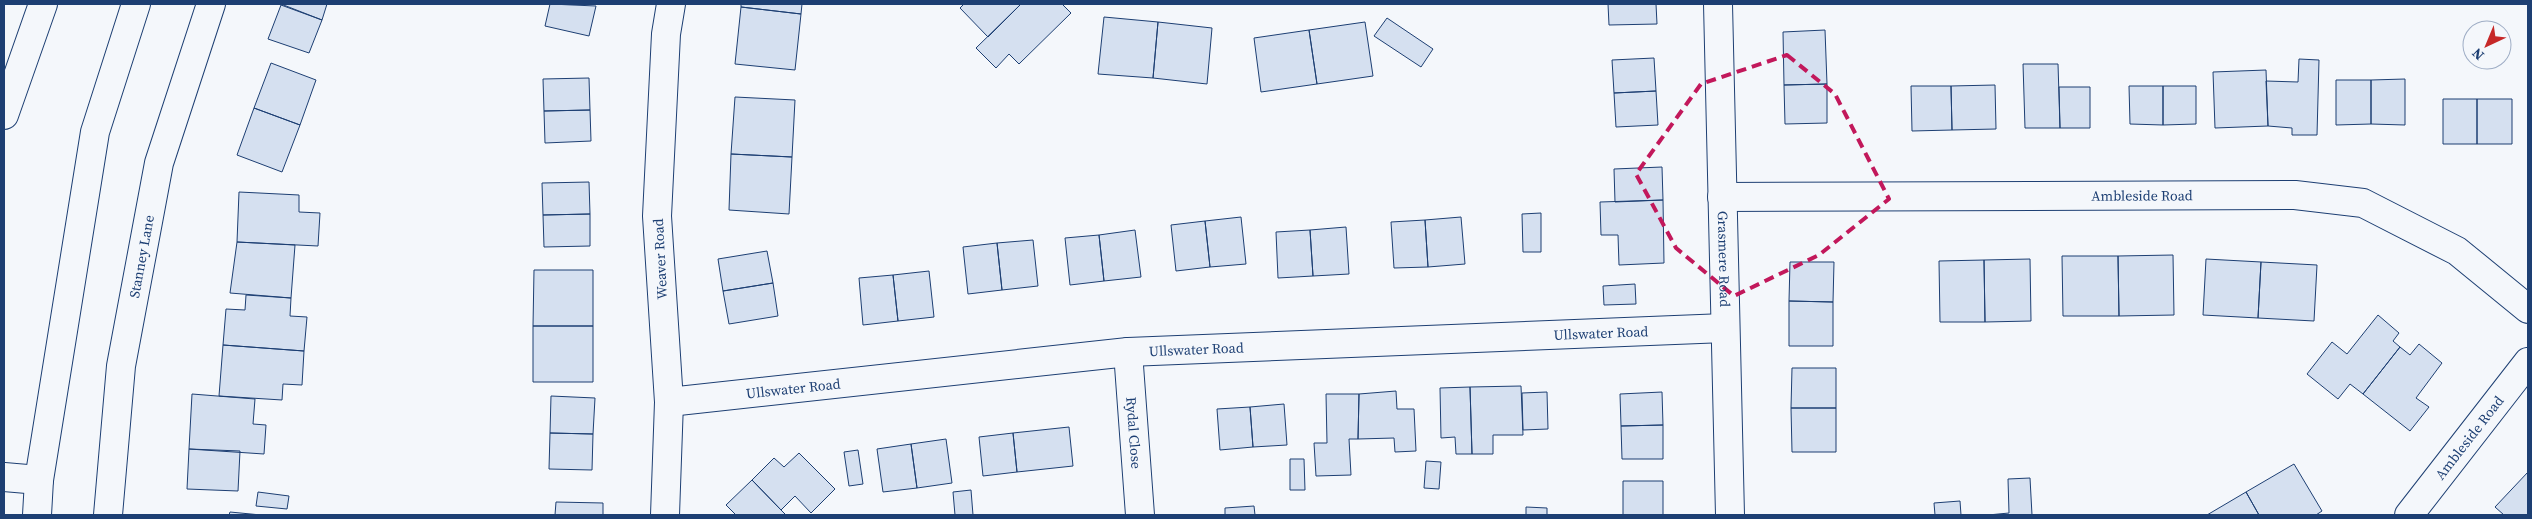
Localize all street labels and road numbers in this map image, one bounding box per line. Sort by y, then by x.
street label: Ambleside Road [2091,185,2193,206]
street label: Grasmere Road [1713,211,1735,307]
street label: Stanney Lane [124,213,159,300]
street label: Weaver Road [648,218,672,300]
street label: Ullswater Road [1553,321,1649,345]
street label: Ullswater Road [1148,337,1244,361]
street label: Ullswater Road [745,373,842,404]
street label: Ambleside Road [2430,391,2508,484]
street label: Rydal Close [1121,396,1147,469]

